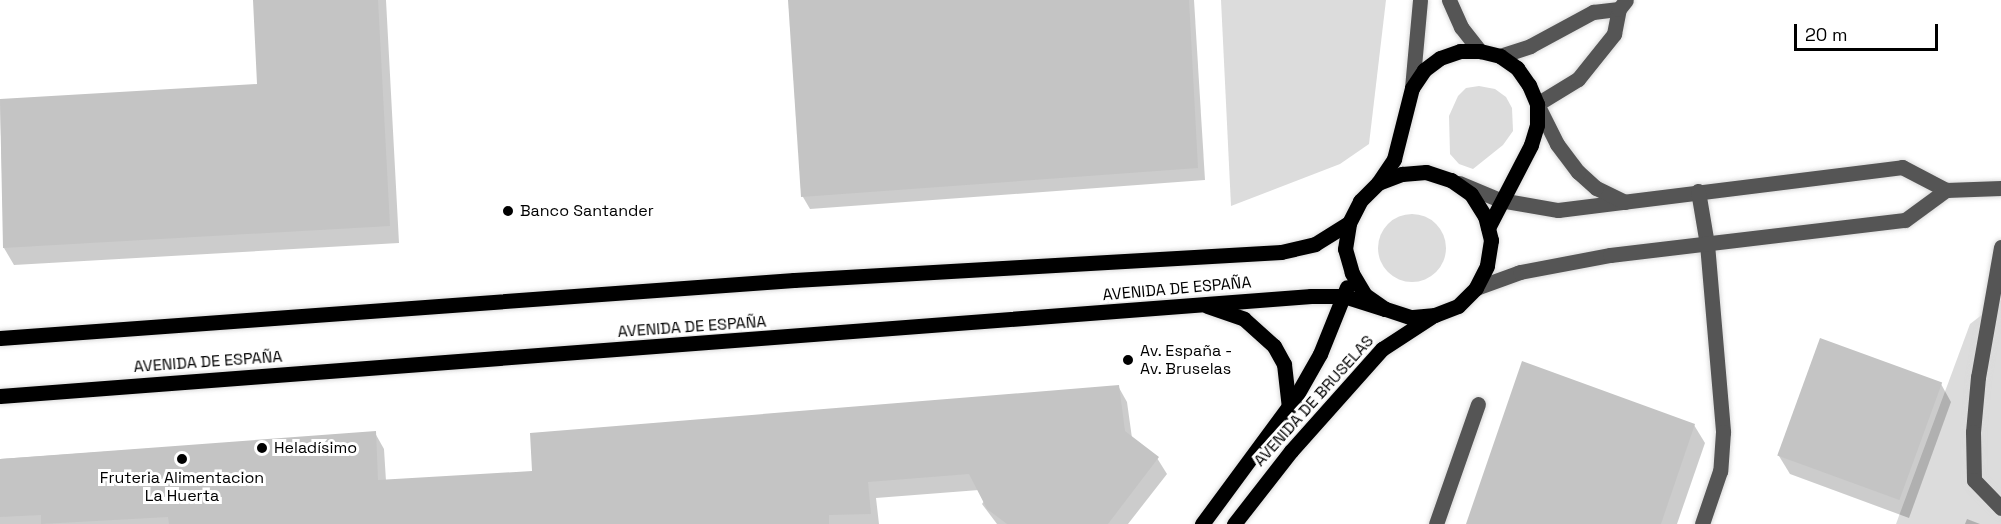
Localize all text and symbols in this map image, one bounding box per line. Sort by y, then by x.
scale bar [1797,12,1941,50]
text: 20 m [1805,23,1848,46]
place label: Banco Santander [520,201,654,221]
marker: Banco Santander [501,204,515,218]
street label: AVENIDA DE ESPAÑA [1102,273,1252,305]
street label: AVENIDA DE ESPAÑA [617,312,767,342]
street label: AVENIDA DE BRUSELAS [1250,331,1378,471]
place label: Av. España - Av. Bruselas [1140,341,1233,379]
street label: AVENIDA DE ESPAÑA [133,347,283,377]
marker: Av. España - Av. Bruselas [1121,353,1135,367]
place label: Heladísimo [274,438,357,458]
marker: Heladísimo [255,441,269,455]
marker: Fruteria Alimentacion La Huerta [175,452,189,466]
place label: Fruteria Alimentacion La Huerta [100,468,264,506]

